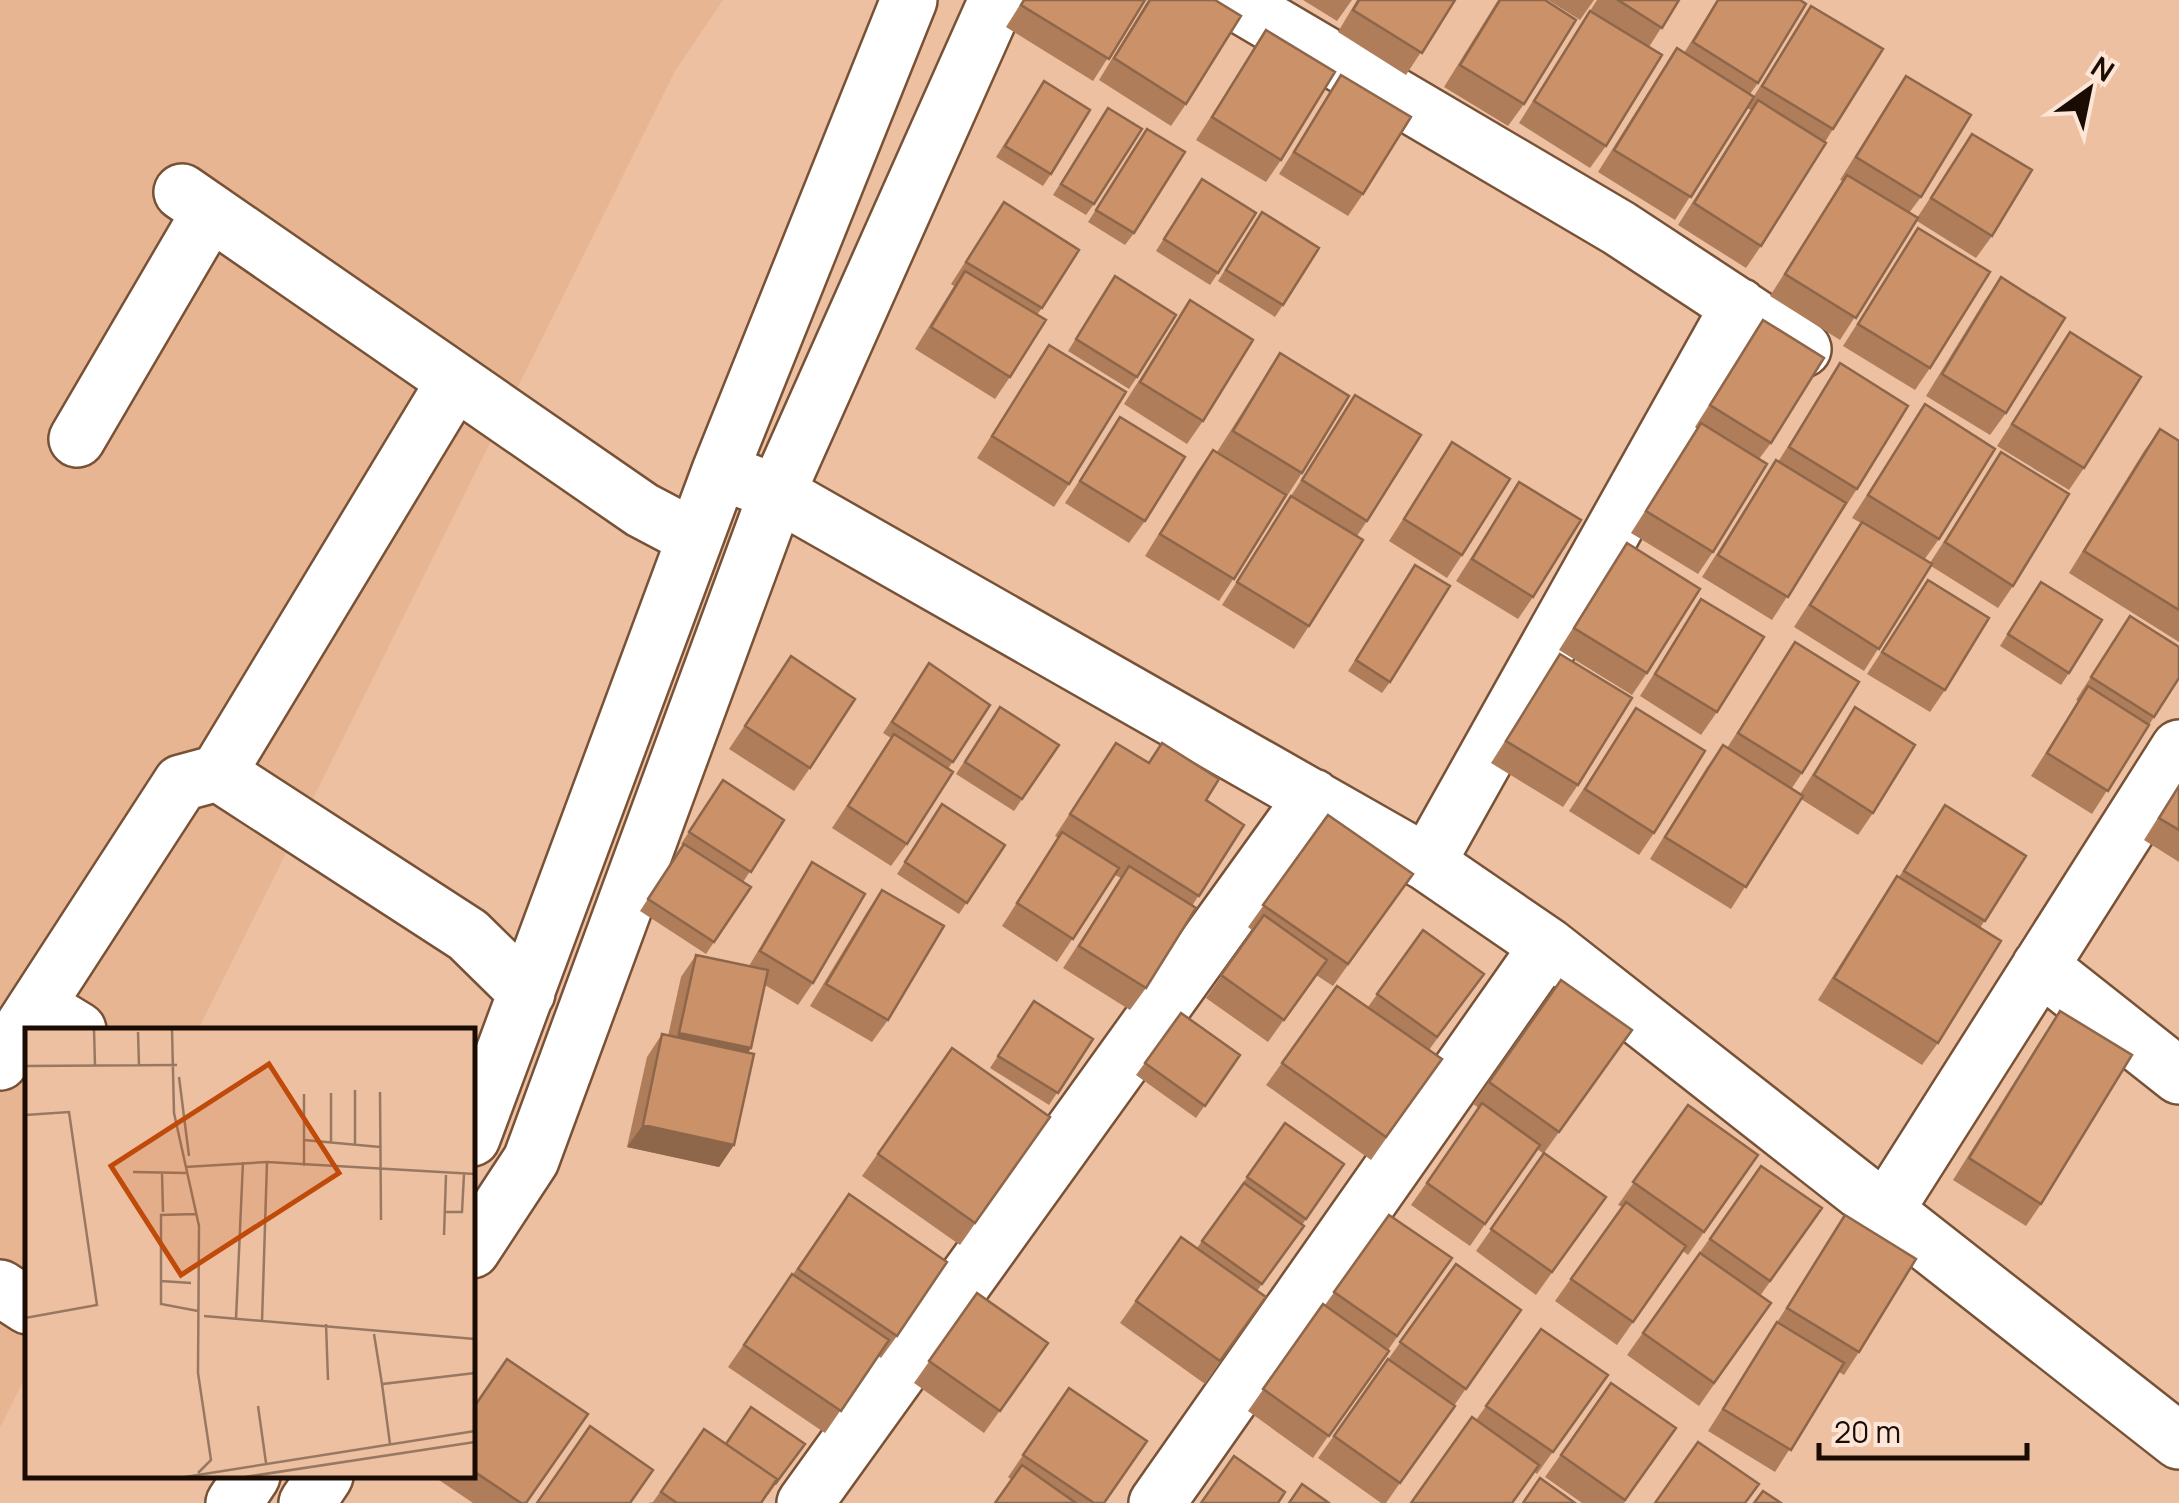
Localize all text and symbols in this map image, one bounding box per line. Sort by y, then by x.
north arrow [2039,40,2139,140]
text: N [2084,47,2122,90]
inset map [25,1028,475,1478]
scale bar [1819,1398,2026,1460]
text: 20 m [1834,1411,1901,1452]

